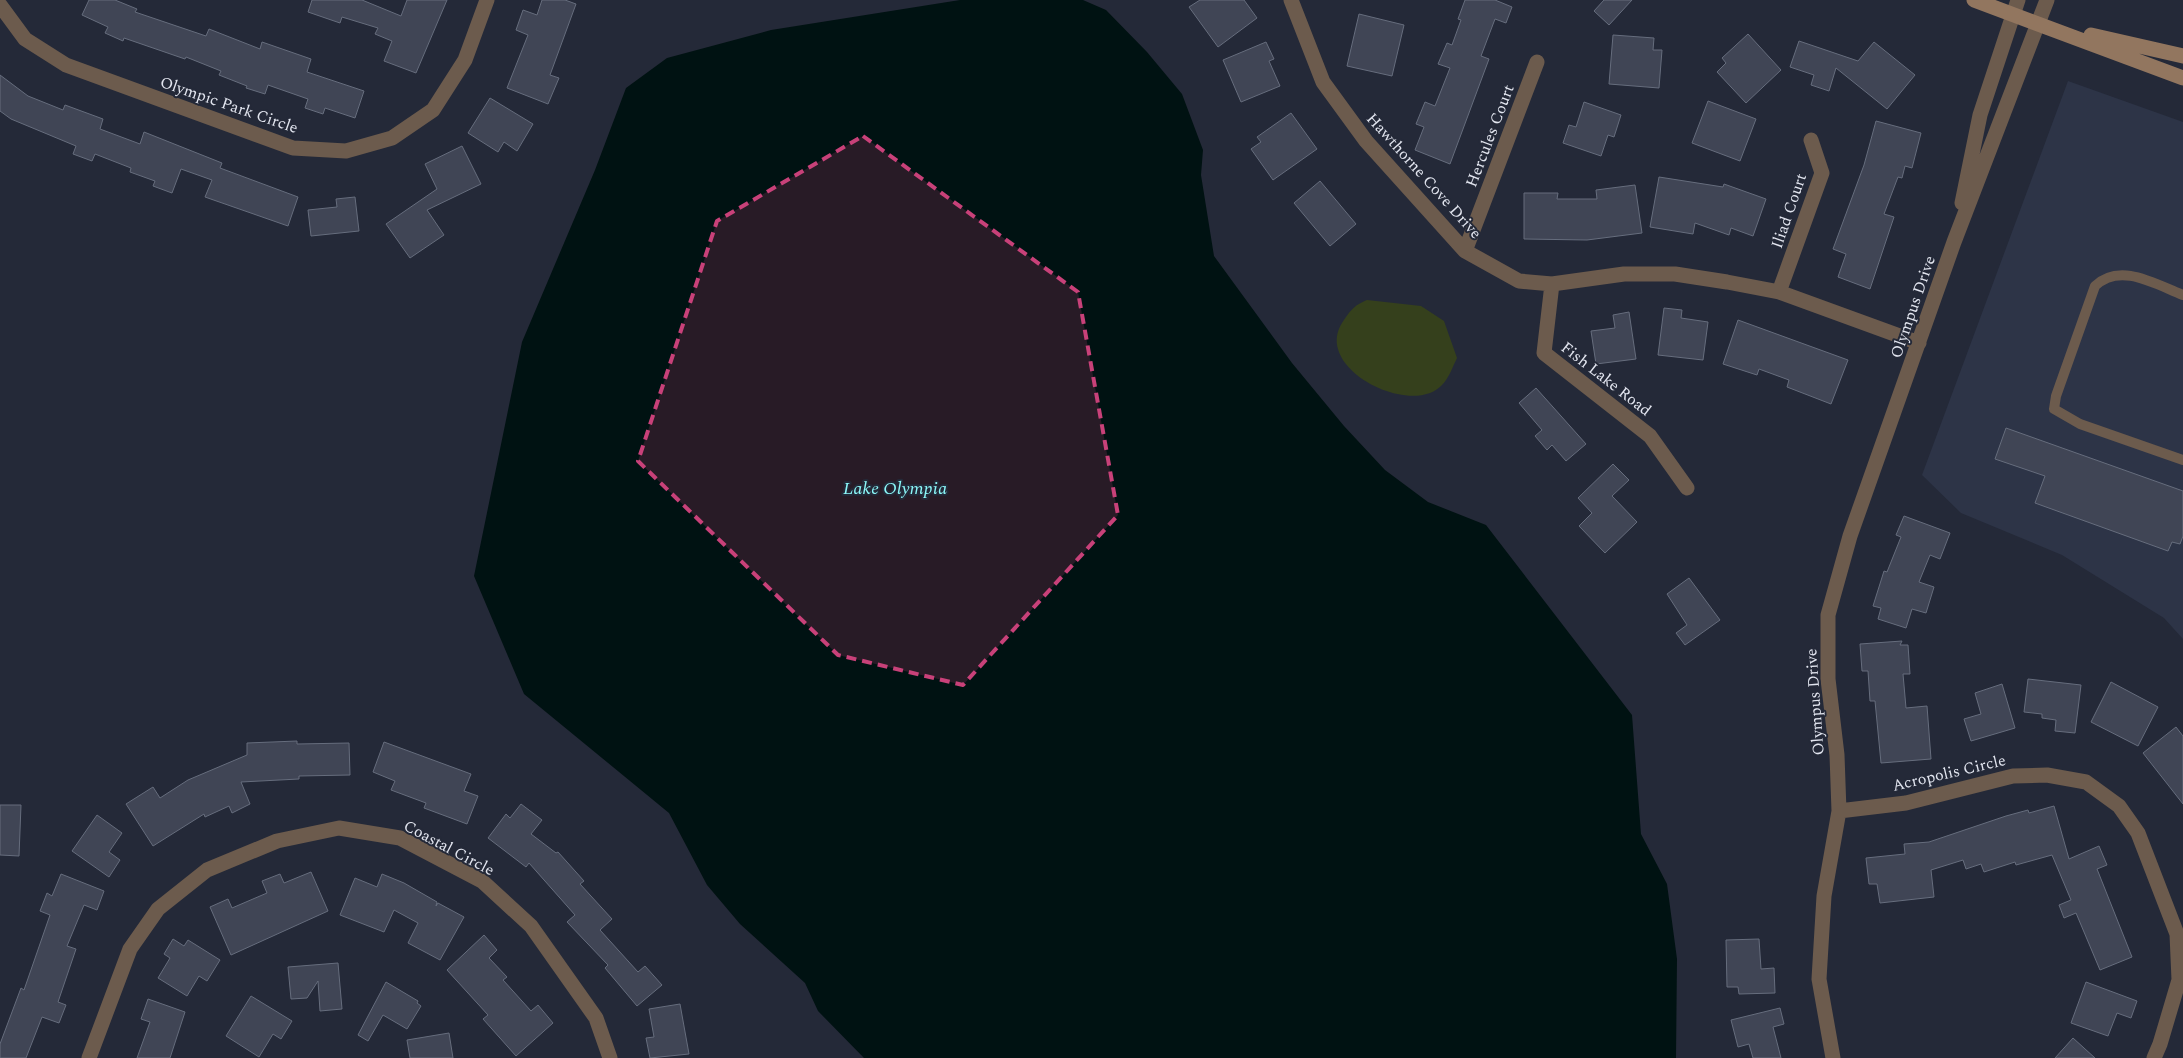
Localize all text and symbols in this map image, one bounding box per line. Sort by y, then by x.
street label: Olympic Park Circle [157,70,301,140]
street label: Hercules Court [1459,81,1521,191]
street label: Hawthorne Cove Drive [1361,108,1487,244]
street label: Iliad Court [1765,170,1813,252]
street label: Olympus Drive [1884,252,1942,362]
street label: Fish Lake Road [1556,336,1656,422]
water label: Lake Olympia [843,475,947,502]
street label: Olympus Drive [1799,648,1831,756]
street label: Acropolis Circle [1890,748,2008,798]
street label: Coastal Circle [399,814,499,882]

